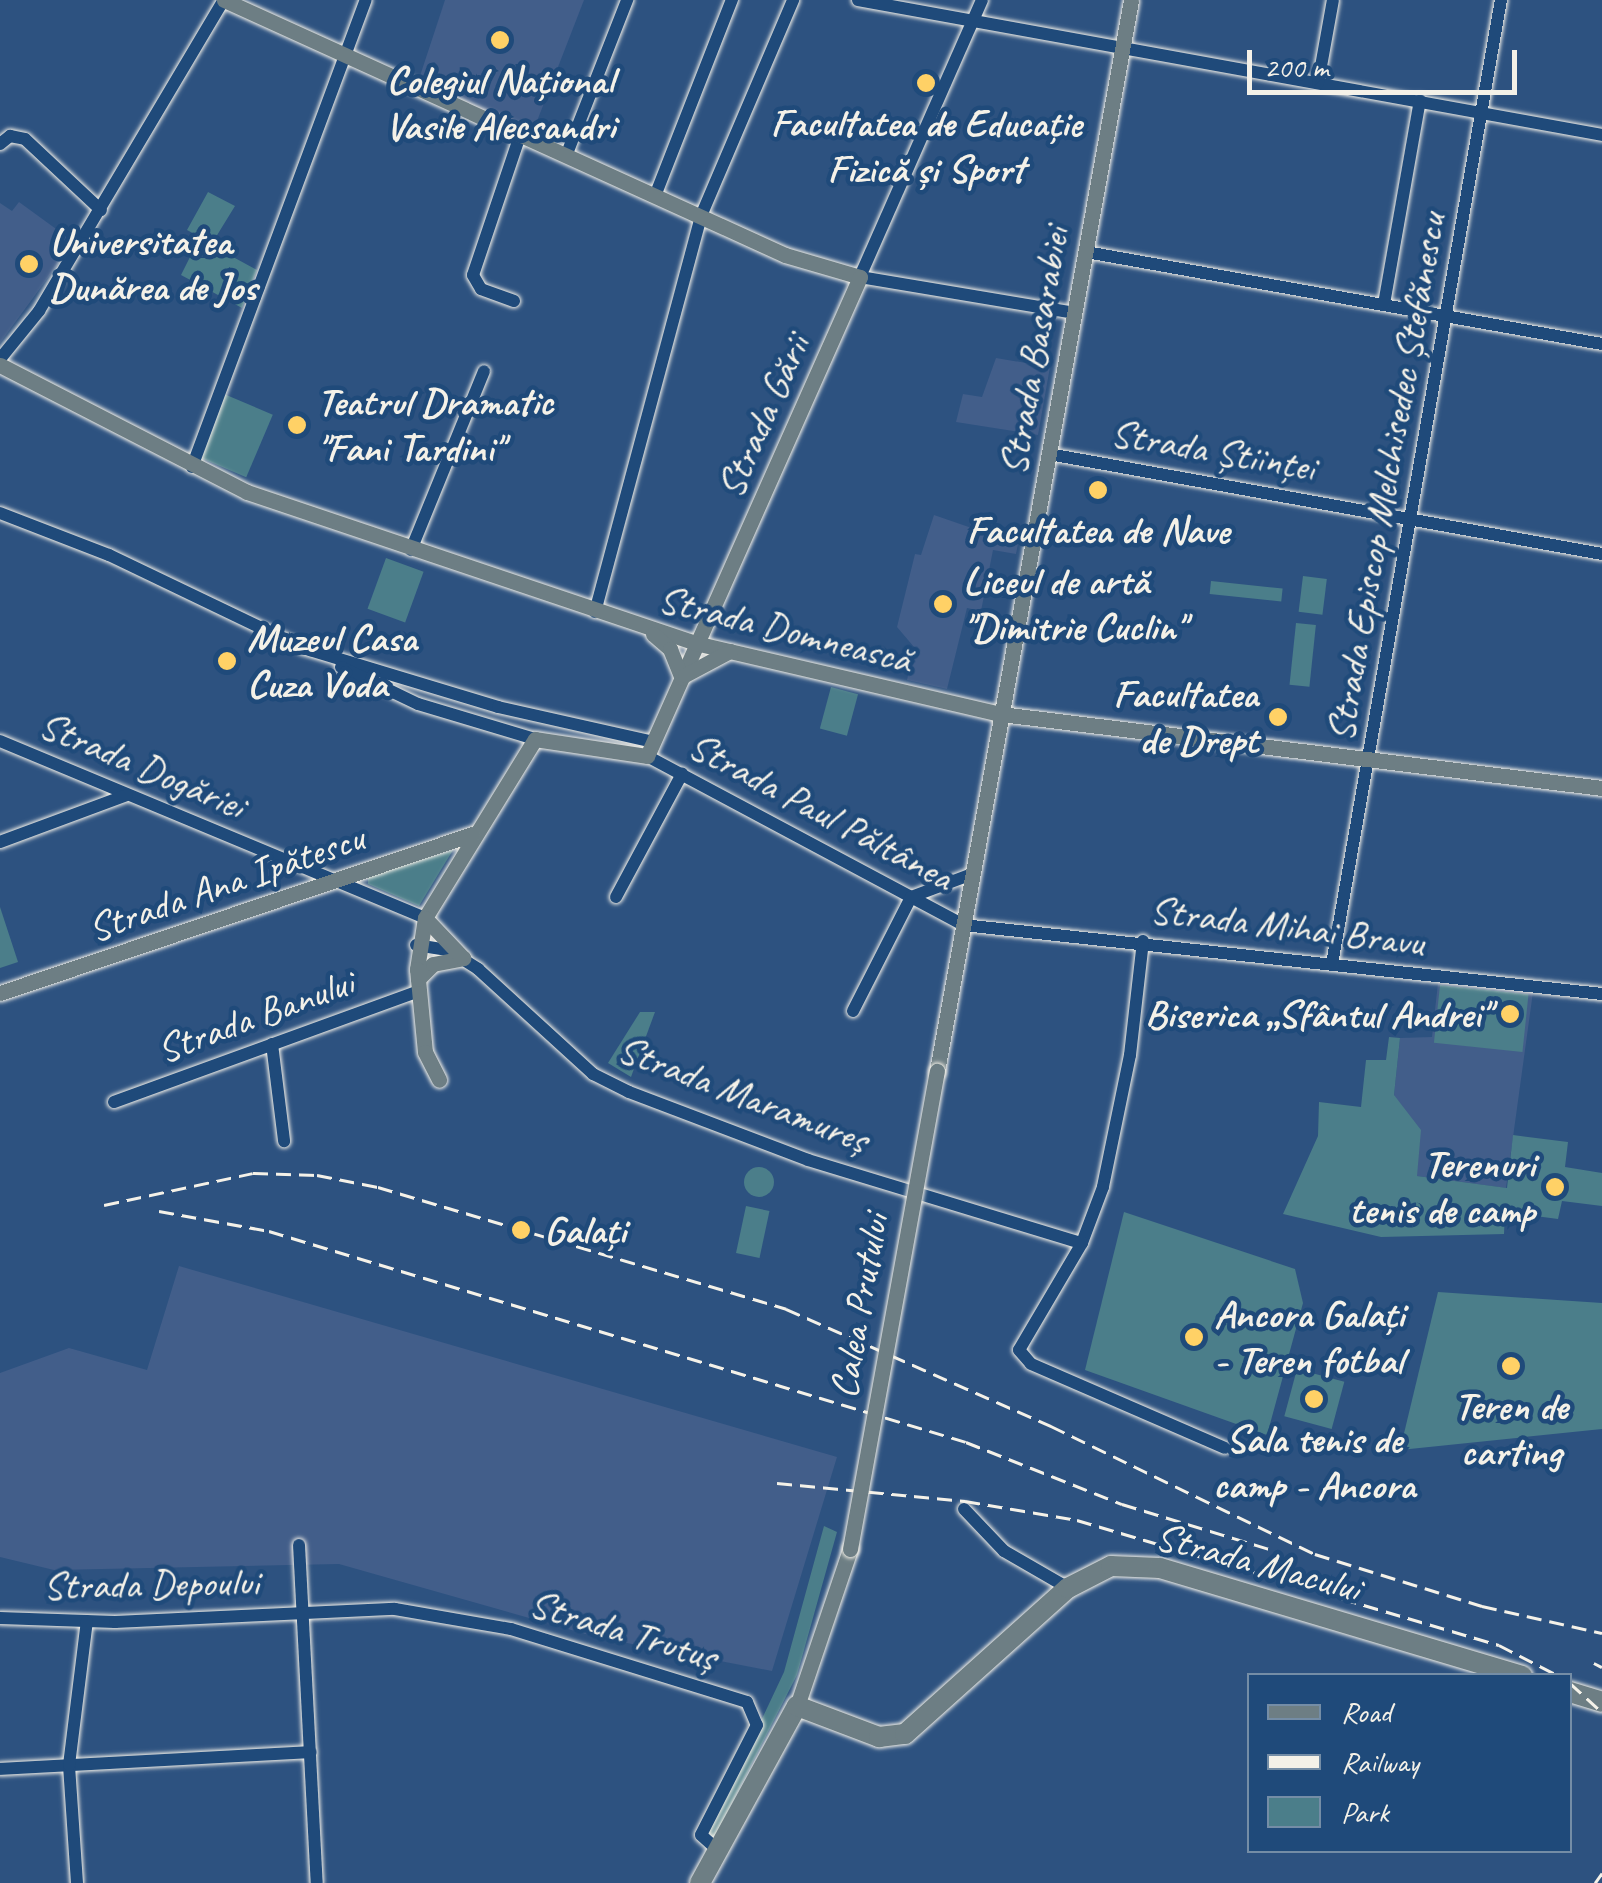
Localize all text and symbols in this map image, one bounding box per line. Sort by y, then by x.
marker: Colegiul Național Vasile Alecsandri [489,29,511,51]
scale bar [1252,30,1522,92]
text: 200 m [1264,48,1329,86]
place label: Colegiul Național Vasile Alecsandri [385,56,615,150]
marker: Facultatea de Educație Fizică și Sport [915,72,937,94]
place label: Facultatea de Educație Fizică și Sport [771,99,1081,193]
street label: Strada Episcop Melchisedec Ștefănescu [1316,209,1456,745]
place label: Universitatea Dunărea de Jos [49,217,257,311]
street label: Strada Basarabiei [989,223,1079,479]
marker: Universitatea Dunărea de Jos [18,253,40,275]
street label: Strada Gării [706,327,820,505]
place label: Teatrul Dramatic "Fani Tardini" [317,378,553,472]
street label: Strada Științei [1107,408,1319,492]
marker: Teatrul Dramatic "Fani Tardini" [286,414,308,436]
marker: Facultatea de Nave [1087,479,1109,501]
place label: Facultatea de Nave [967,506,1229,554]
place label: Liceul de artă "Dimitrie Cuclin" [963,557,1184,651]
street label: Strada Domnească [653,574,917,684]
marker: Liceul de artă "Dimitrie Cuclin" [932,593,954,615]
place label: Muzeul Casa Cuza Voda [247,614,417,708]
marker: Muzeul Casa Cuza Voda [216,650,238,672]
place label: Facultatea de Drept [1113,670,1258,764]
street label: Strada Dogăriei [32,700,252,830]
marker: Facultatea de Drept [1267,706,1289,728]
street label: Strada Paul Păltânea [680,721,962,901]
street label: Strada Ana Ipătescu [81,813,371,953]
street label: Strada Mihai Bravu [1147,885,1427,967]
street label: Strada Banului [150,958,360,1074]
place label: Biserica „Sfântul Andrei" [1145,990,1490,1038]
marker: Biserica „Sfântul Andrei" [1499,1003,1521,1025]
street label: Strada Maramureș [611,1024,875,1164]
place label: Terenuri tenis de camp [1347,1140,1535,1234]
marker: Terenuri tenis de camp [1544,1176,1566,1198]
place label: Galați [544,1206,626,1254]
street label: Calea Prutului [819,1210,899,1402]
marker: Galați [508,1217,534,1243]
place label: Ancora Galați - Teren fotbal [1214,1290,1404,1384]
marker: Ancora Galați - Teren fotbal [1183,1326,1205,1348]
marker: Teren de carting [1500,1355,1522,1377]
place label: Teren de carting [1454,1382,1568,1476]
marker: Sala tenis de camp - Ancora [1303,1388,1325,1410]
place label: Sala tenis de camp - Ancora [1213,1415,1415,1509]
street label: Strada Macului [1150,1511,1366,1613]
street label: Strada Depoului [42,1558,260,1610]
street label: Strada Trutuș [524,1579,722,1681]
legend [1247,1673,1572,1853]
text: Road [1341,1693,1391,1731]
text: Railway [1341,1743,1419,1781]
text: Park [1341,1793,1389,1831]

